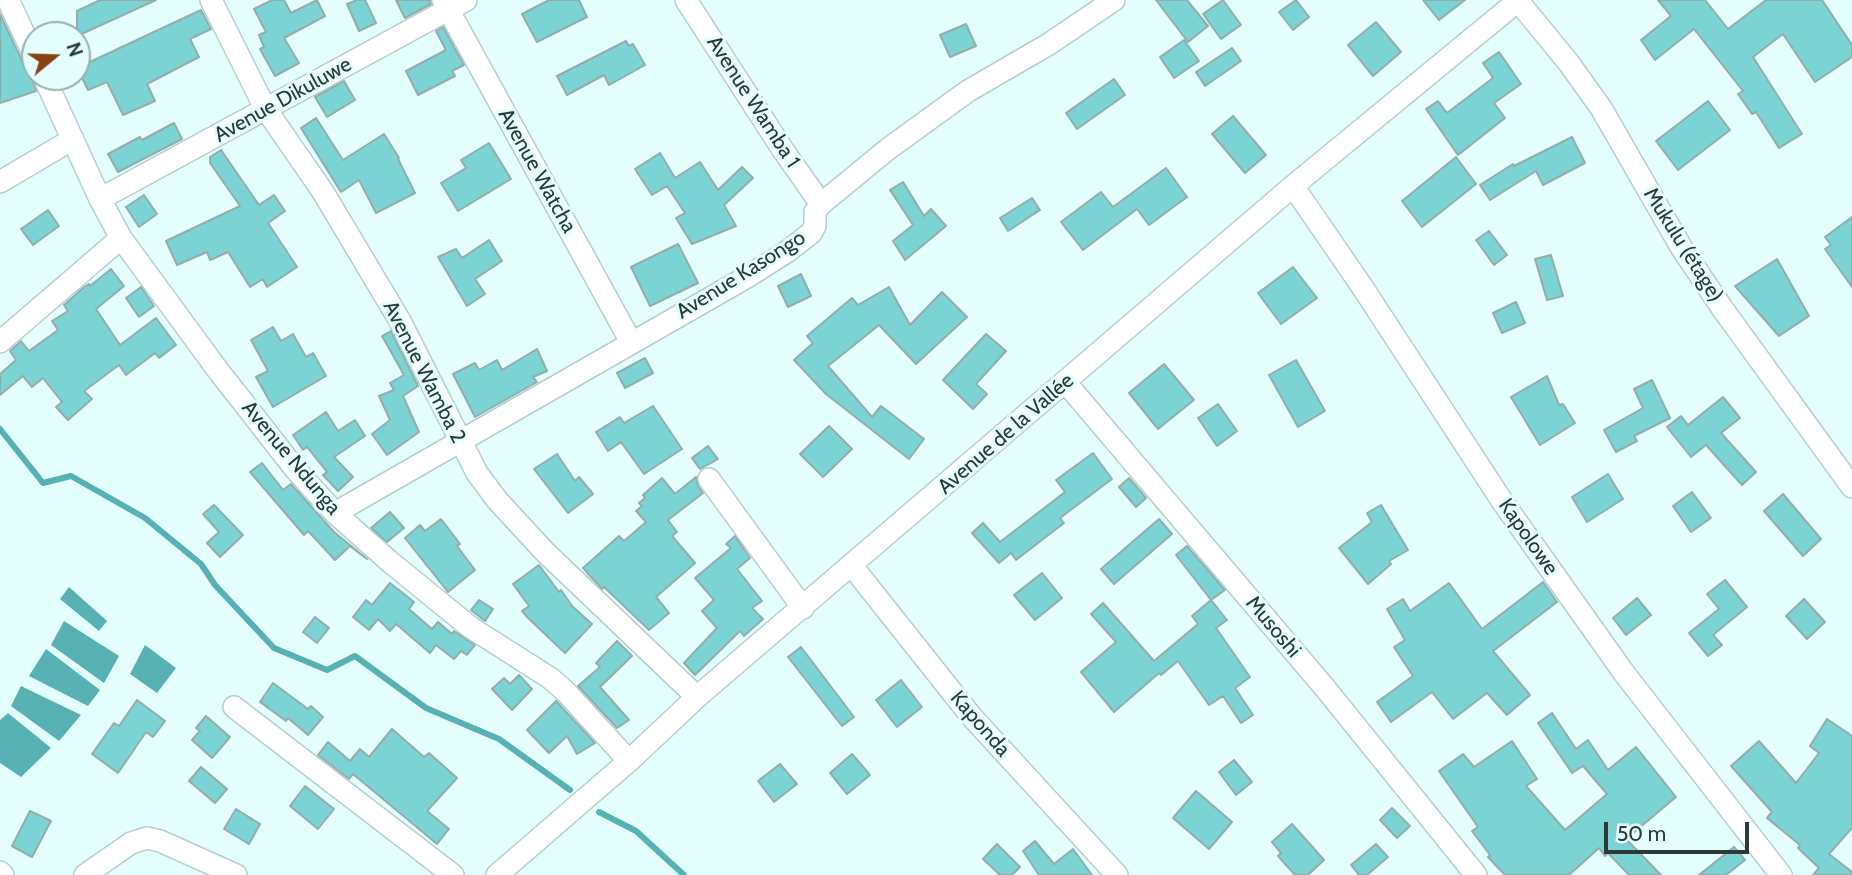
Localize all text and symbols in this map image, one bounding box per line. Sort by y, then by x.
north arrow [21,21,91,91]
street label: Avenue Wamba 1 [701,31,805,173]
text: N [61,40,87,60]
street label: Avenue Dikuluwe [210,52,356,148]
street label: Avenue Watcha [492,104,582,238]
street label: Mukulu (étage) [1638,183,1728,307]
street label: Avenue Kasongo [672,225,810,325]
street label: Avenue Wamba 2 [377,297,471,447]
street label: Avenue de la Vallée [933,368,1079,500]
street label: Avenue Ndunga [236,396,346,520]
street label: Kapolowe [1493,494,1563,580]
street label: Musoshi [1240,591,1306,663]
street label: Kaponda [945,686,1015,762]
scale bar [1607,808,1752,852]
text: 50 m [1617,821,1666,846]

